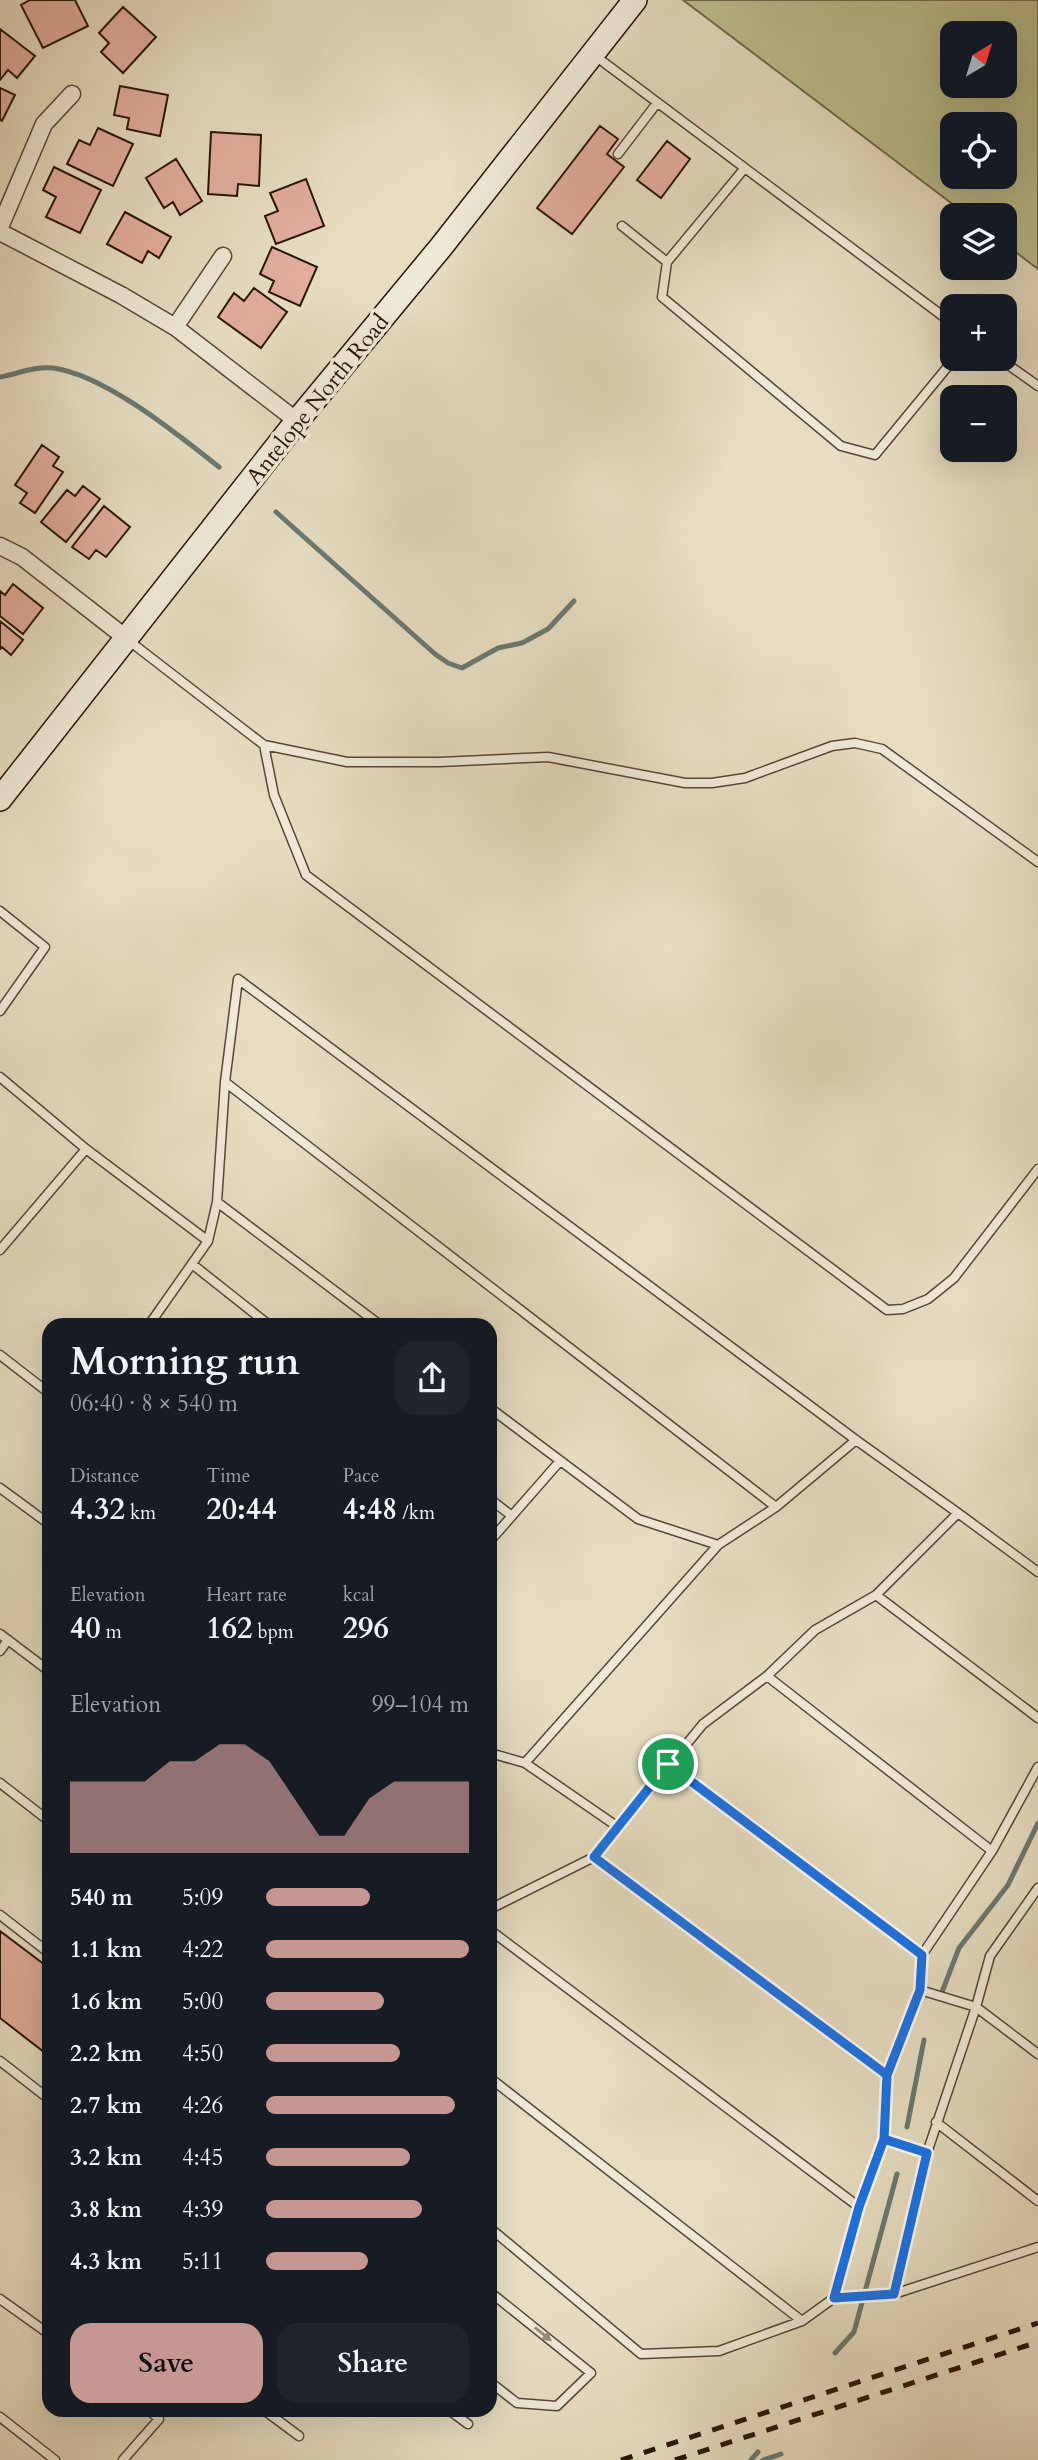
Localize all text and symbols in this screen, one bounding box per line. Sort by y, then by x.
north arrow [940,21,1017,98]
map controls [940,21,1017,462]
button: locate [940,112,1017,189]
button: layers [940,203,1017,280]
button: + [940,294,1017,371]
street label: Antelope North Road [239,307,396,491]
button: − [940,385,1017,462]
text: Morning run [70,1336,300,1388]
button: share [395,1341,469,1415]
text: 06:40 · 8 × 540 m [70,1388,238,1419]
text: Distance [70,1463,139,1489]
text: Time [206,1463,250,1489]
text: Pace [343,1463,379,1489]
text: 4.32 [70,1489,125,1530]
text: 20:44 [206,1489,277,1530]
text: 4:48 [343,1489,397,1530]
text: km [125,1500,156,1526]
text: /km [397,1500,435,1526]
text: Elevation [70,1582,145,1608]
text: Heart rate [206,1582,287,1608]
text: kcal [343,1582,375,1608]
text: 40 [70,1608,101,1649]
text: 162 [206,1608,252,1649]
text: 296 [343,1608,389,1649]
text: m [101,1619,122,1645]
text: bpm [252,1619,294,1645]
text: Elevation [70,1689,161,1720]
text: 99–104 m [372,1689,469,1720]
pin [638,1734,698,1794]
icon: arrive [649,1745,687,1783]
text: 540 m [70,1882,133,1913]
text: 5:09 [182,1882,223,1913]
text: 1.1 km [70,1934,142,1965]
text: 4:22 [182,1934,223,1965]
text: 1.6 km [70,1986,142,2017]
text: 5:00 [182,1986,223,2017]
text: 2.2 km [70,2038,142,2069]
text: 4:50 [182,2038,223,2069]
text: 2.7 km [70,2090,142,2121]
text: 4:26 [182,2090,223,2121]
text: 3.2 km [70,2142,142,2173]
text: 4:45 [182,2142,223,2173]
text: 3.8 km [70,2194,142,2225]
text: 4:39 [182,2194,223,2225]
text: 4.3 km [70,2246,142,2277]
text: 5:11 [182,2246,223,2277]
button: Save [70,2323,263,2403]
button: Share [277,2323,469,2403]
one-way arrow [534,2327,552,2342]

